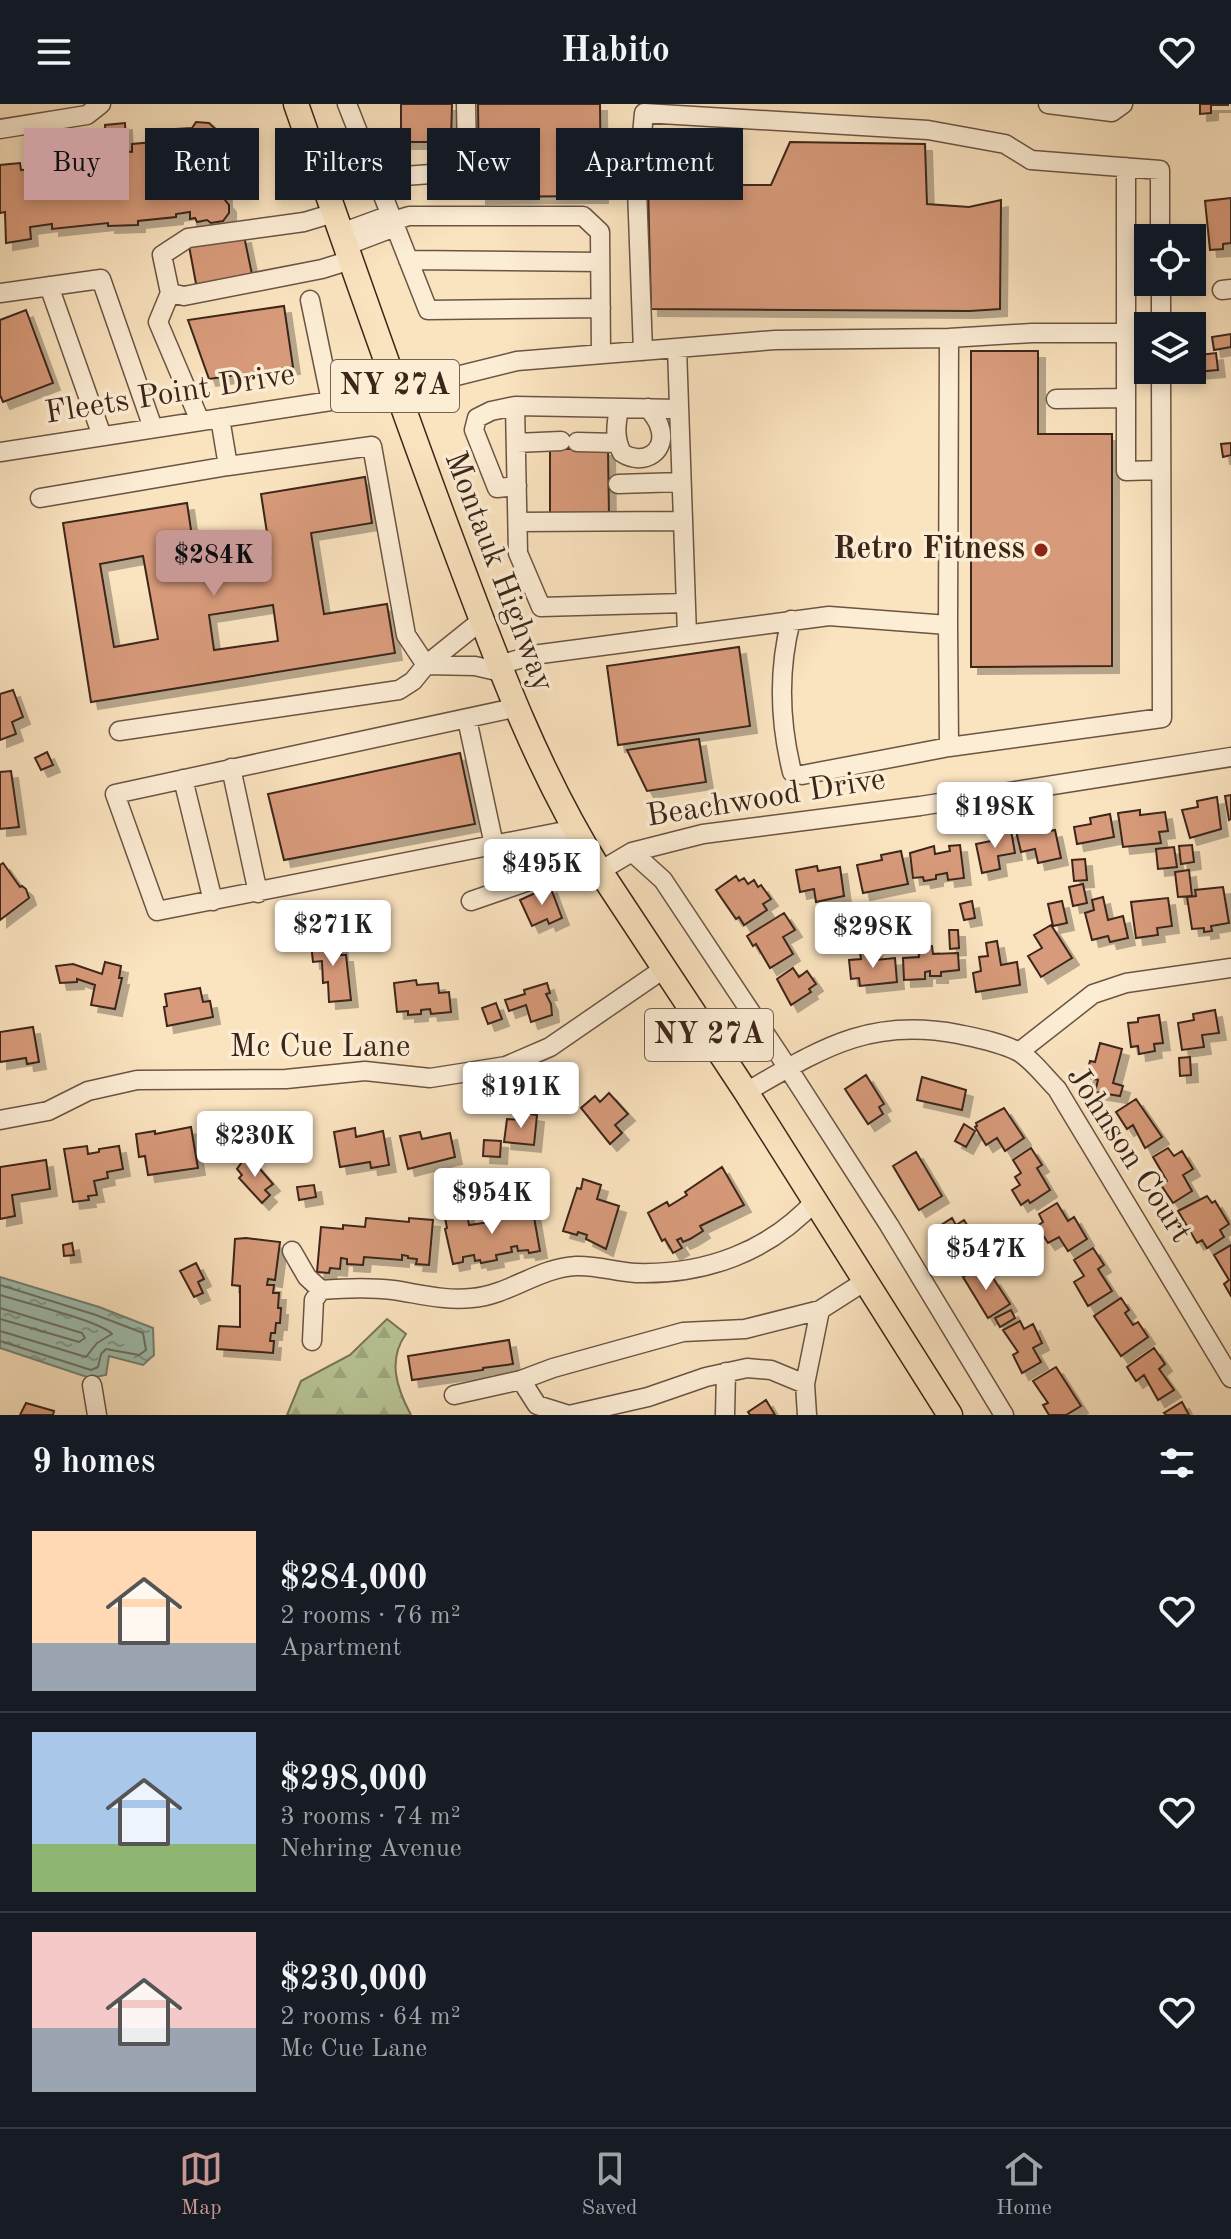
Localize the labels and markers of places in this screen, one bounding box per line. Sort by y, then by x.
pin: $284K [158,530,270,598]
place label: Retro Fitness [833,534,1025,566]
marker: Retro Fitness [1032,541,1050,559]
pin: $198K [939,782,1051,850]
pin: $495K [486,839,598,907]
pin: $271K [277,900,389,968]
pin: $298K [817,902,929,970]
pin: $191K [465,1062,577,1130]
pin: $230K [199,1111,311,1179]
pin: $954K [436,1168,548,1236]
pin: $547K [930,1224,1042,1292]

